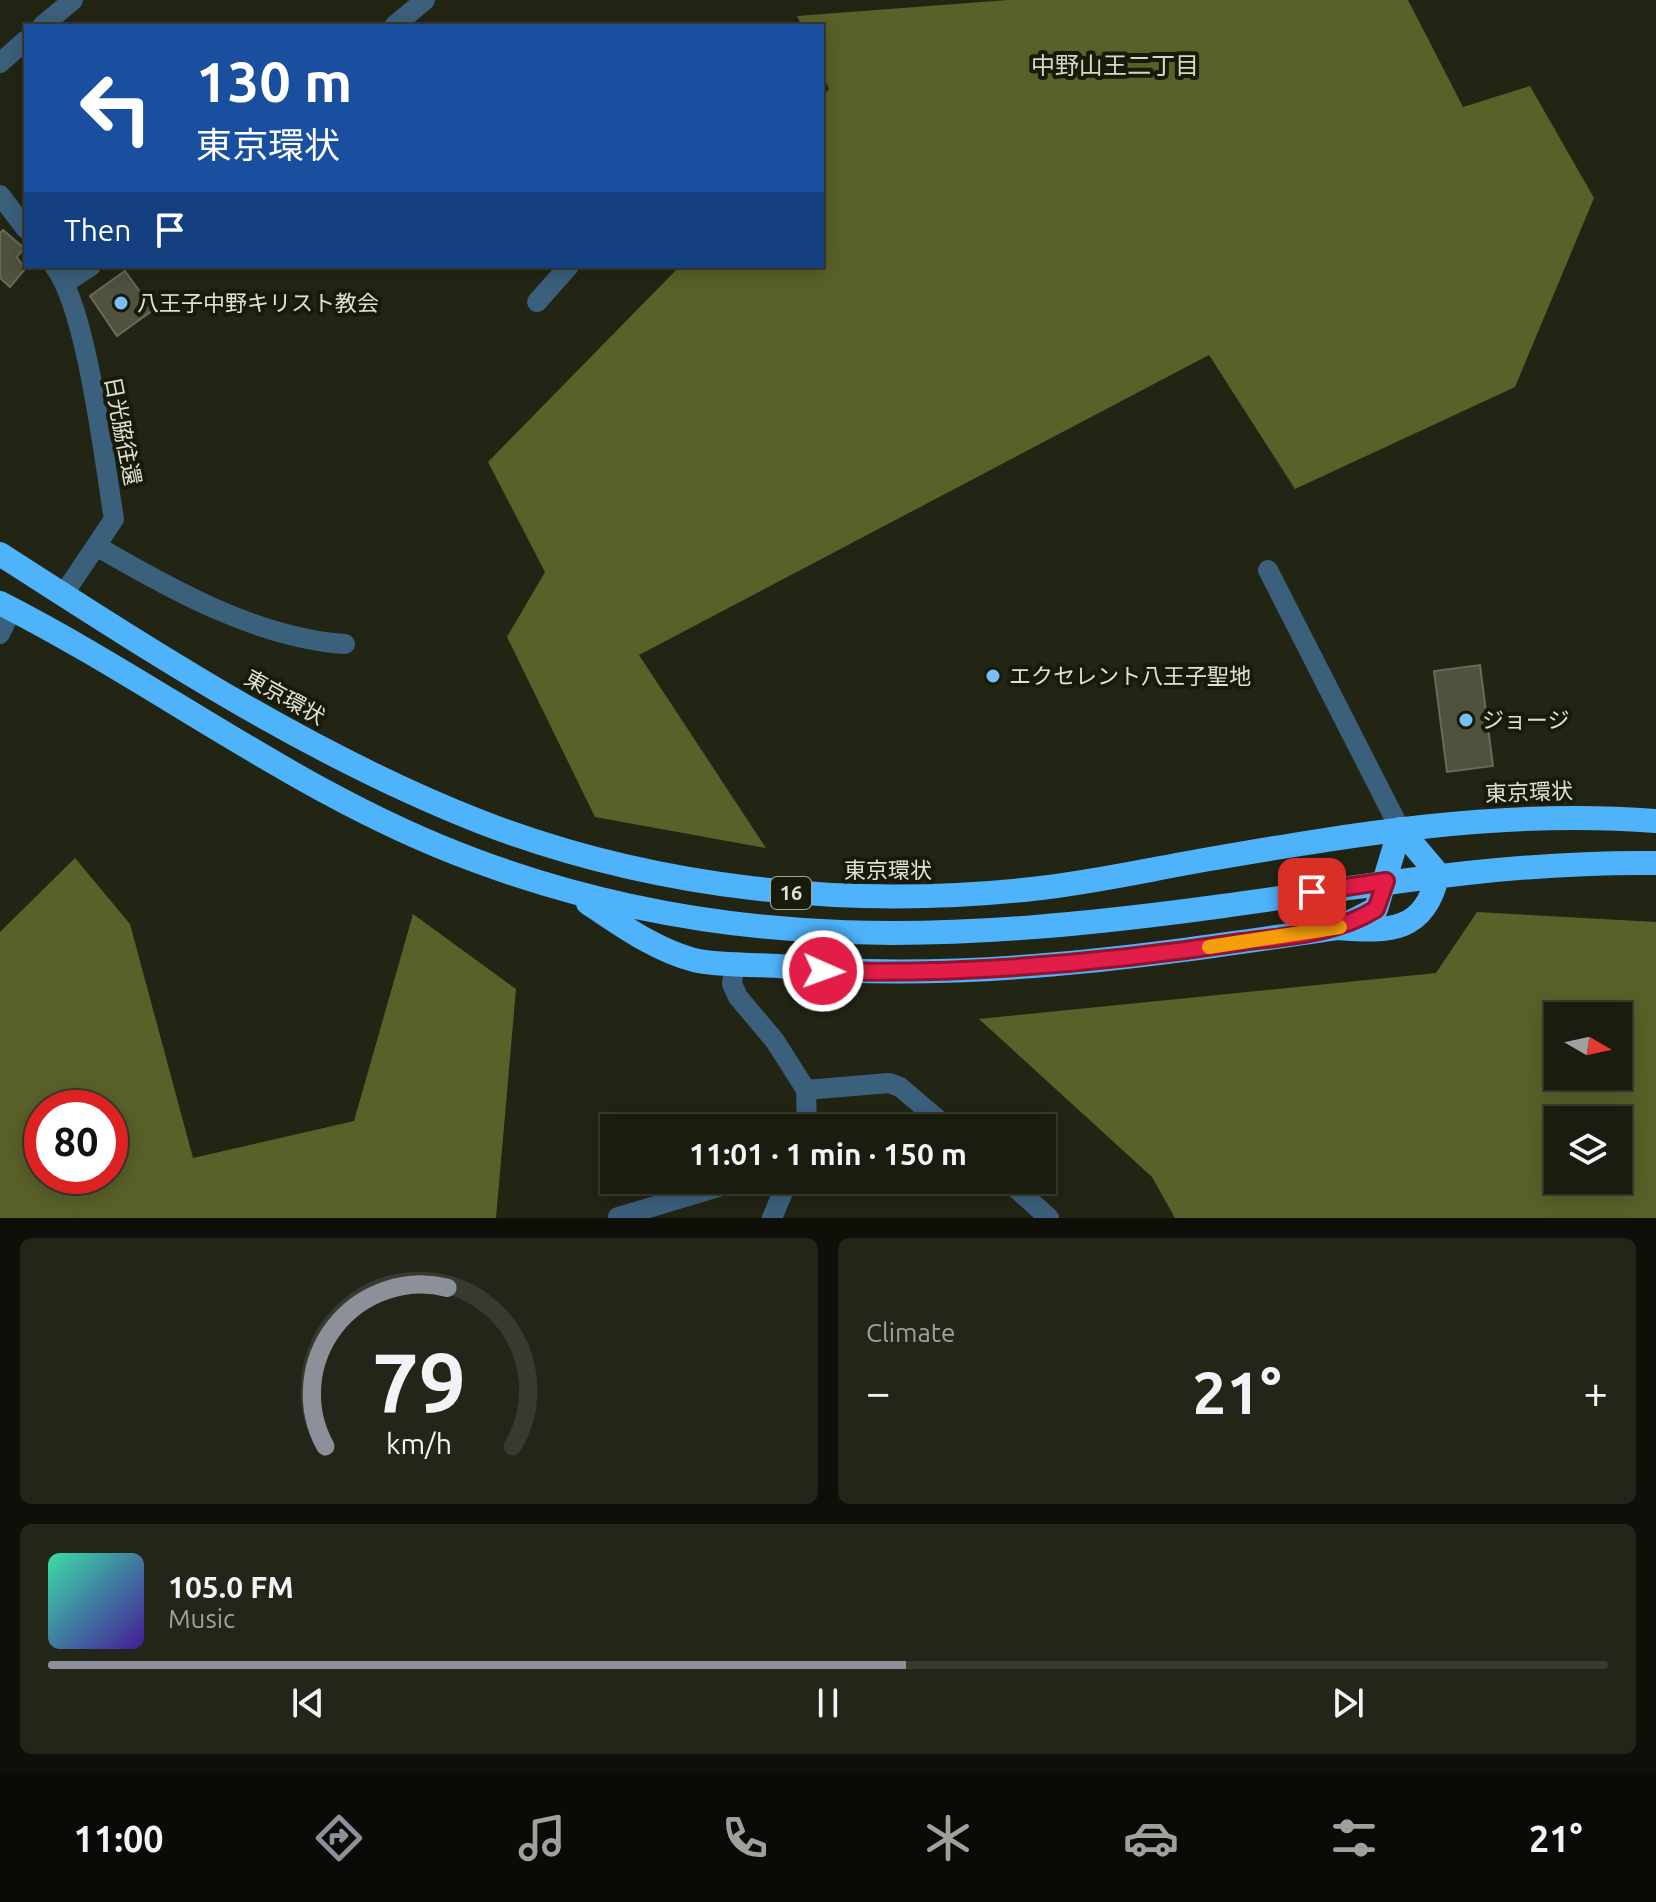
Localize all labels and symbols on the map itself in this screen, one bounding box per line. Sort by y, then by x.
district label: 中野山王二丁目 [1031,52,1199,79]
place label: 八王子中野キリスト教会 [137,290,379,315]
marker: 八王子中野キリスト教会 [112,294,130,312]
street label: 日光脇往還 [101,375,146,487]
place label: エクセレント八王子聖地 [1009,663,1251,688]
street label: 東京環状 [241,664,330,729]
marker: エクセレント八王子聖地 [984,667,1002,685]
place label: ジョージ [1482,707,1570,732]
marker: ジョージ [1457,711,1475,729]
street label: 東京環状 [1485,777,1573,806]
street label: 東京環状 [844,857,932,882]
pin [1278,858,1346,926]
road number: 16 [771,877,811,909]
position arrow [781,929,865,1013]
north arrow [1544,1002,1632,1090]
speed limit sign: 80 [24,1090,128,1194]

